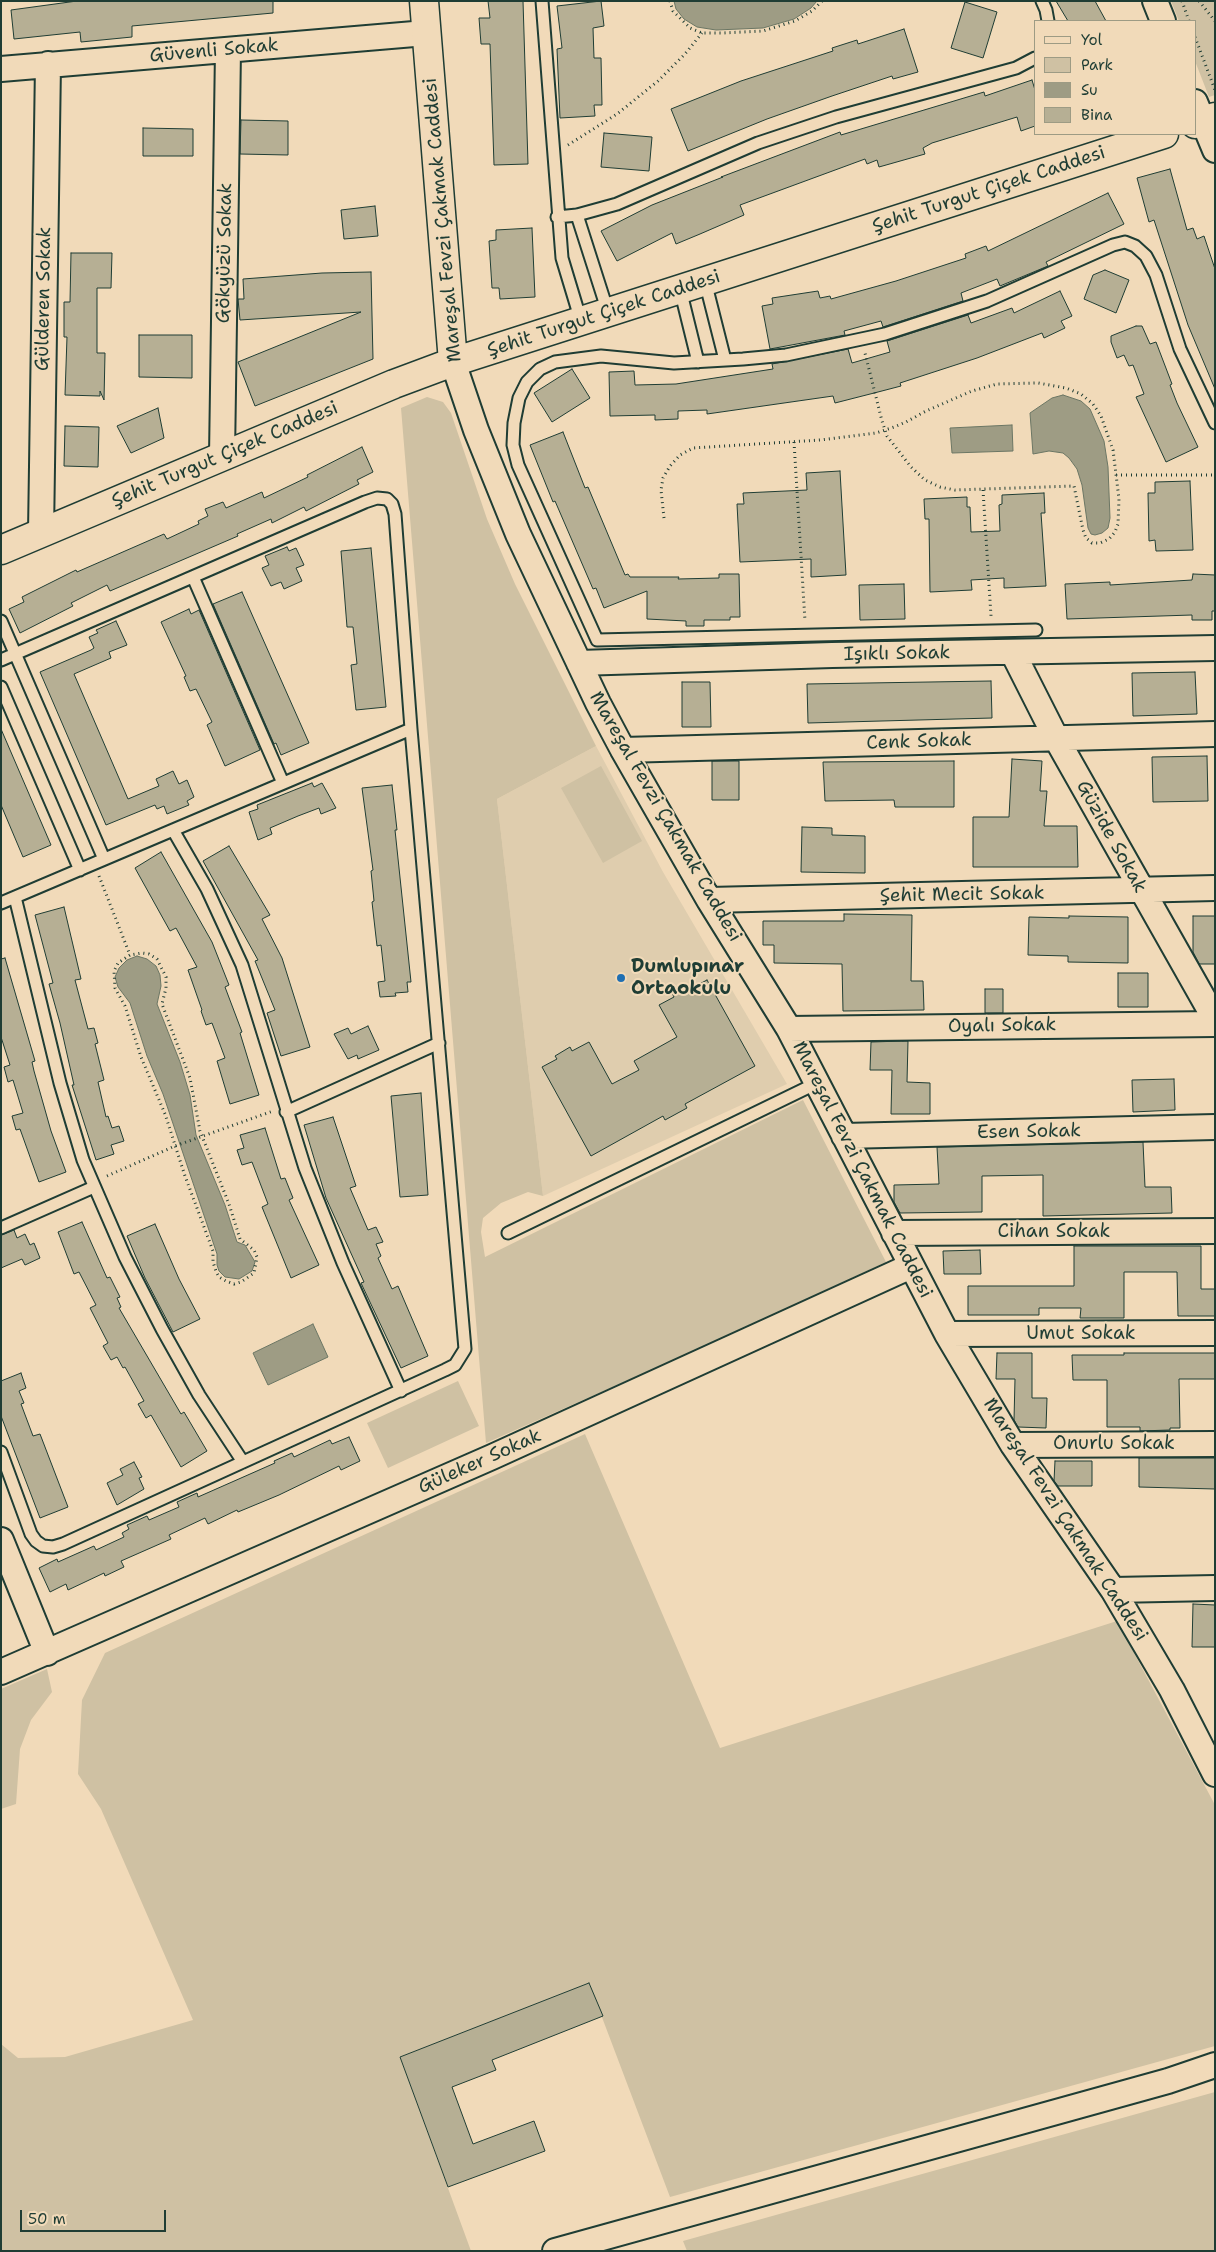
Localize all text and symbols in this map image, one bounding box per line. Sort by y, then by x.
legend [1034,20,1196,135]
text: Yol [1081,30,1102,50]
street label: Güvenli Sokak [148,34,280,68]
text: Park [1081,55,1113,75]
street label: Mareşal Fevzi Çakmak Caddesi [419,77,467,363]
text: Su [1081,80,1098,100]
text: Bina [1081,105,1112,125]
street label: Şehit Turgut Çiçek Caddesi [870,141,1108,239]
street label: Gökyüzü Sokak [212,182,238,324]
street label: Gülderen Sokak [31,227,57,371]
street label: Şehit Turgut Çiçek Caddesi [485,265,723,363]
street label: Şehit Turgut Çiçek Caddesi [108,397,342,513]
street label: Işıklı Sokak [843,642,951,666]
street label: Mareşal Fevzi Çakmak Caddesi [584,688,746,946]
street label: Cenk Sokak [866,729,972,755]
street label: Güzide Sokak [1071,777,1151,897]
street label: Şehit Mecit Sokak [879,882,1045,908]
place label: Dumlupınar Ortaokulu [631,956,744,1000]
marker: Dumlupınar Ortaokulu [615,972,627,984]
street label: Oyalı Sokak [948,1014,1056,1038]
street label: Mareşal Fevzi Çakmak Caddesi [787,1038,937,1302]
street label: Esen Sokak [977,1120,1081,1144]
street label: Cihan Sokak [998,1221,1110,1243]
street label: Umut Sokak [1026,1323,1136,1345]
street label: Mareşal Fevzi Çakmak Caddesi [978,1394,1152,1646]
street label: Güleker Sokak [415,1425,545,1499]
street label: Onurlu Sokak [1053,1433,1175,1455]
scale bar [22,2200,169,2232]
text: 50 m [28,2209,66,2229]

